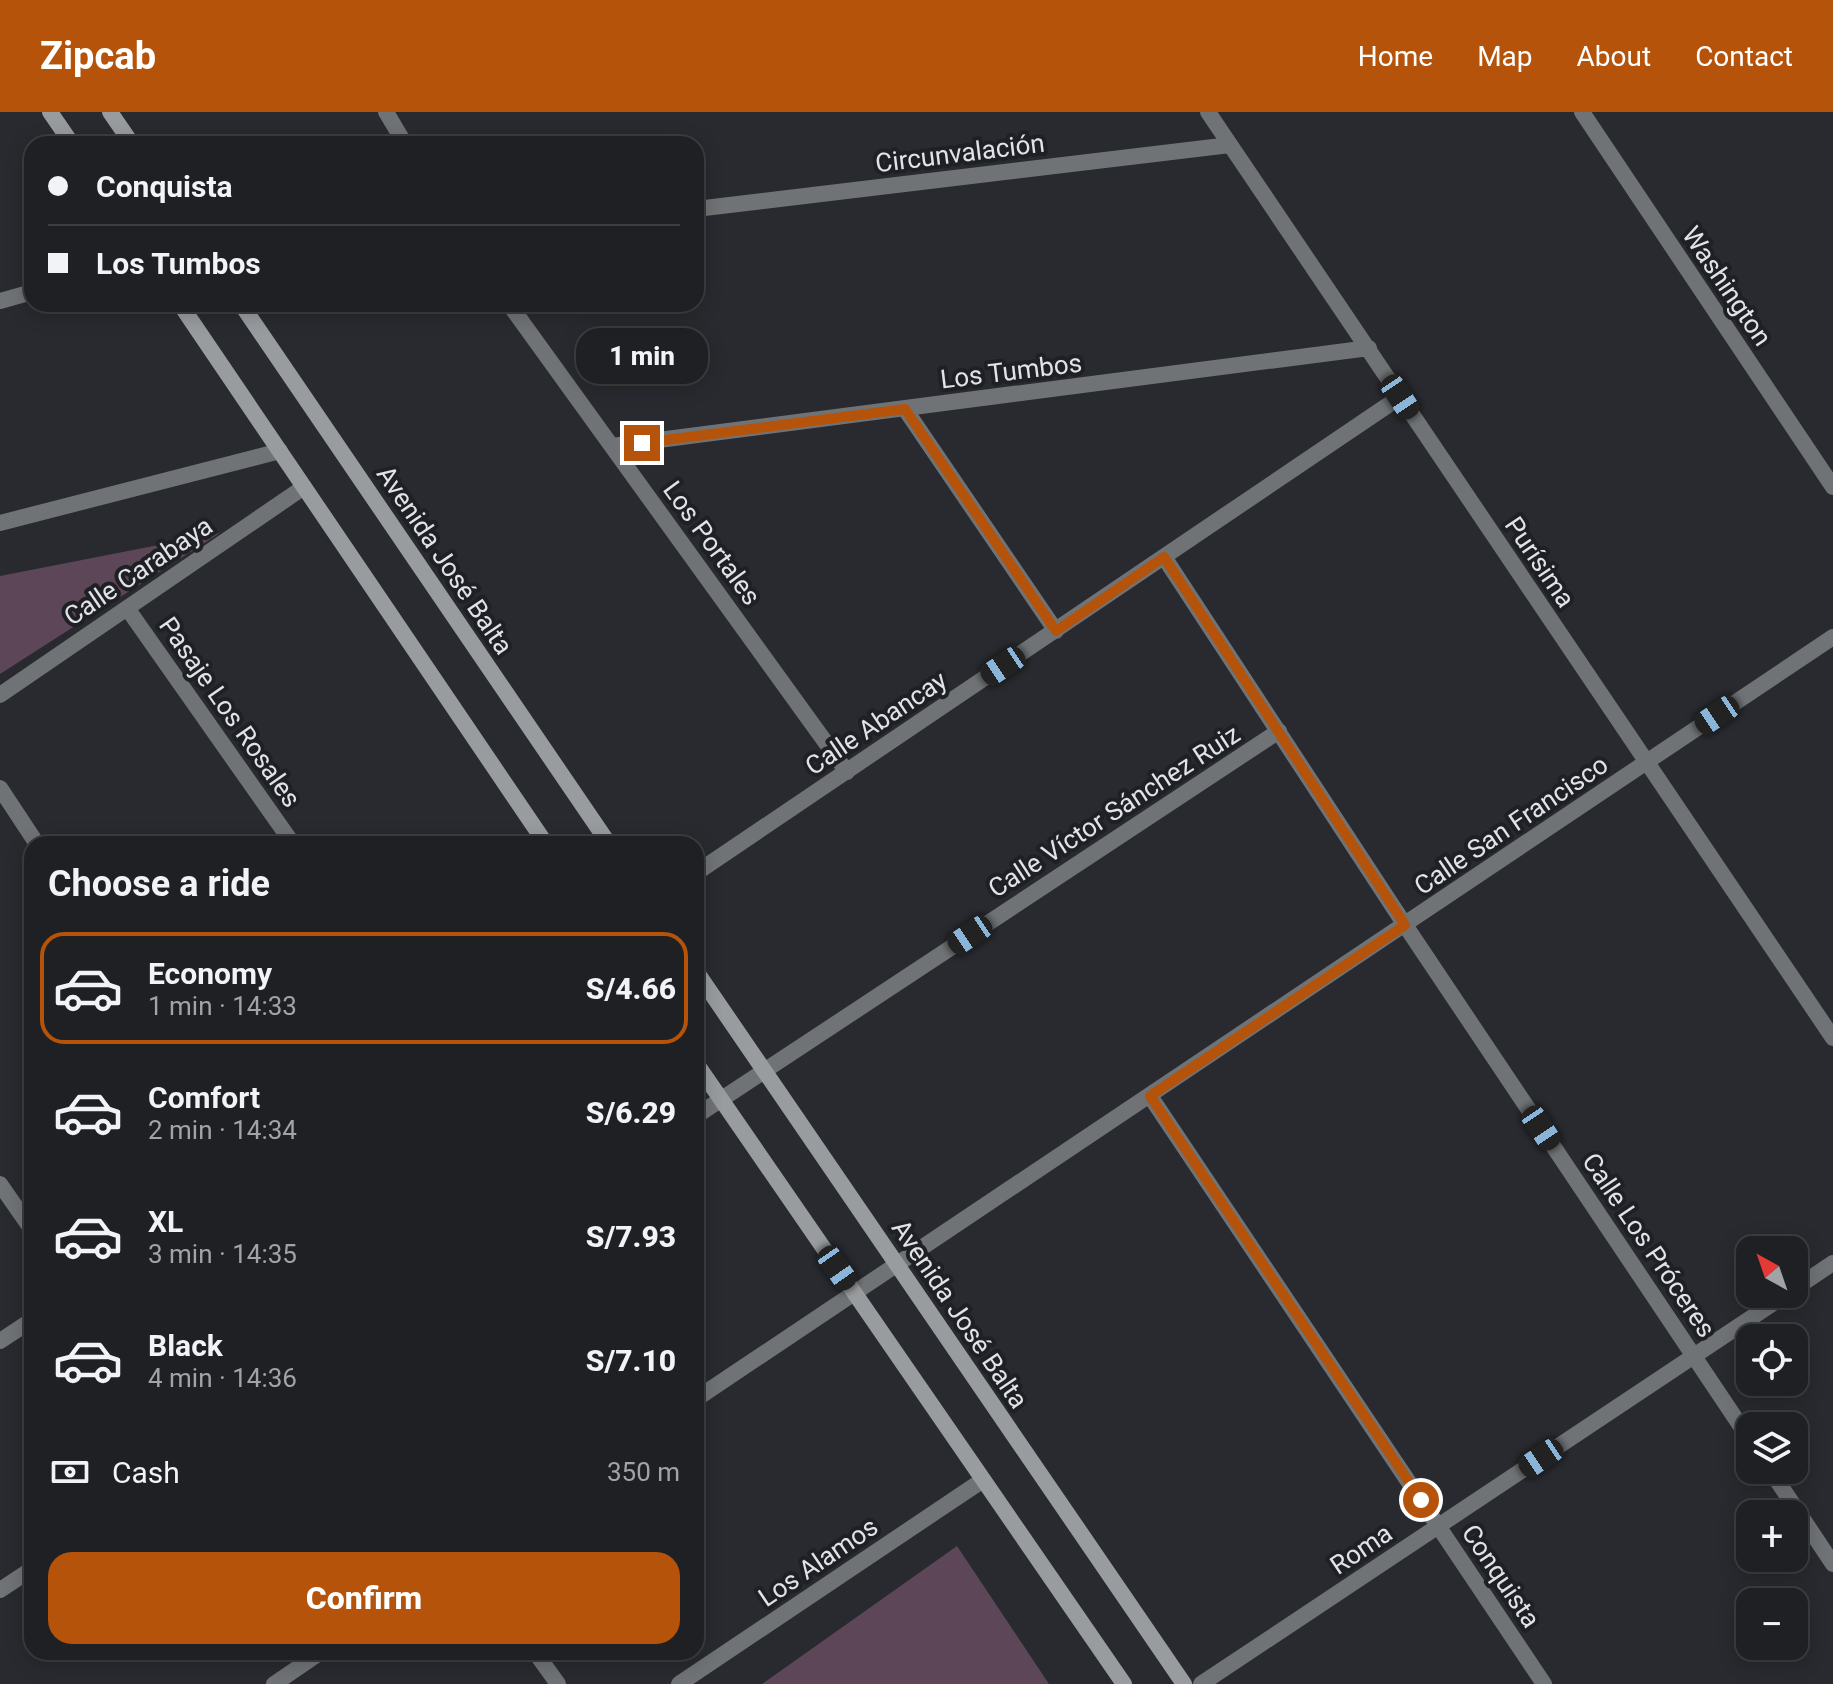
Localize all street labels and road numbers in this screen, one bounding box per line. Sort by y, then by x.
street label: Circunvalación [874,128,1046,178]
street label: Washington [1676,221,1778,351]
street label: Los Tumbos [938,347,1084,395]
street label: Avenida José Balta [371,460,519,660]
street label: Los Portales [657,475,767,611]
street label: Calle Carabaya [58,510,218,632]
street label: Purísima [1499,511,1581,613]
street label: Pasaje Los Rosales [153,611,307,813]
street label: Calle Abancay [800,665,952,781]
street label: Calle Víctor Sánchez Ruiz [983,718,1245,903]
street label: Calle San Francisco [1409,749,1613,901]
street label: Calle Los Próceres [1576,1147,1722,1343]
street label: Avenida José Balta [886,1214,1034,1414]
street label: Los Alamos [753,1511,883,1613]
street label: Roma [1325,1518,1397,1580]
street label: Conquista [1456,1519,1546,1633]

